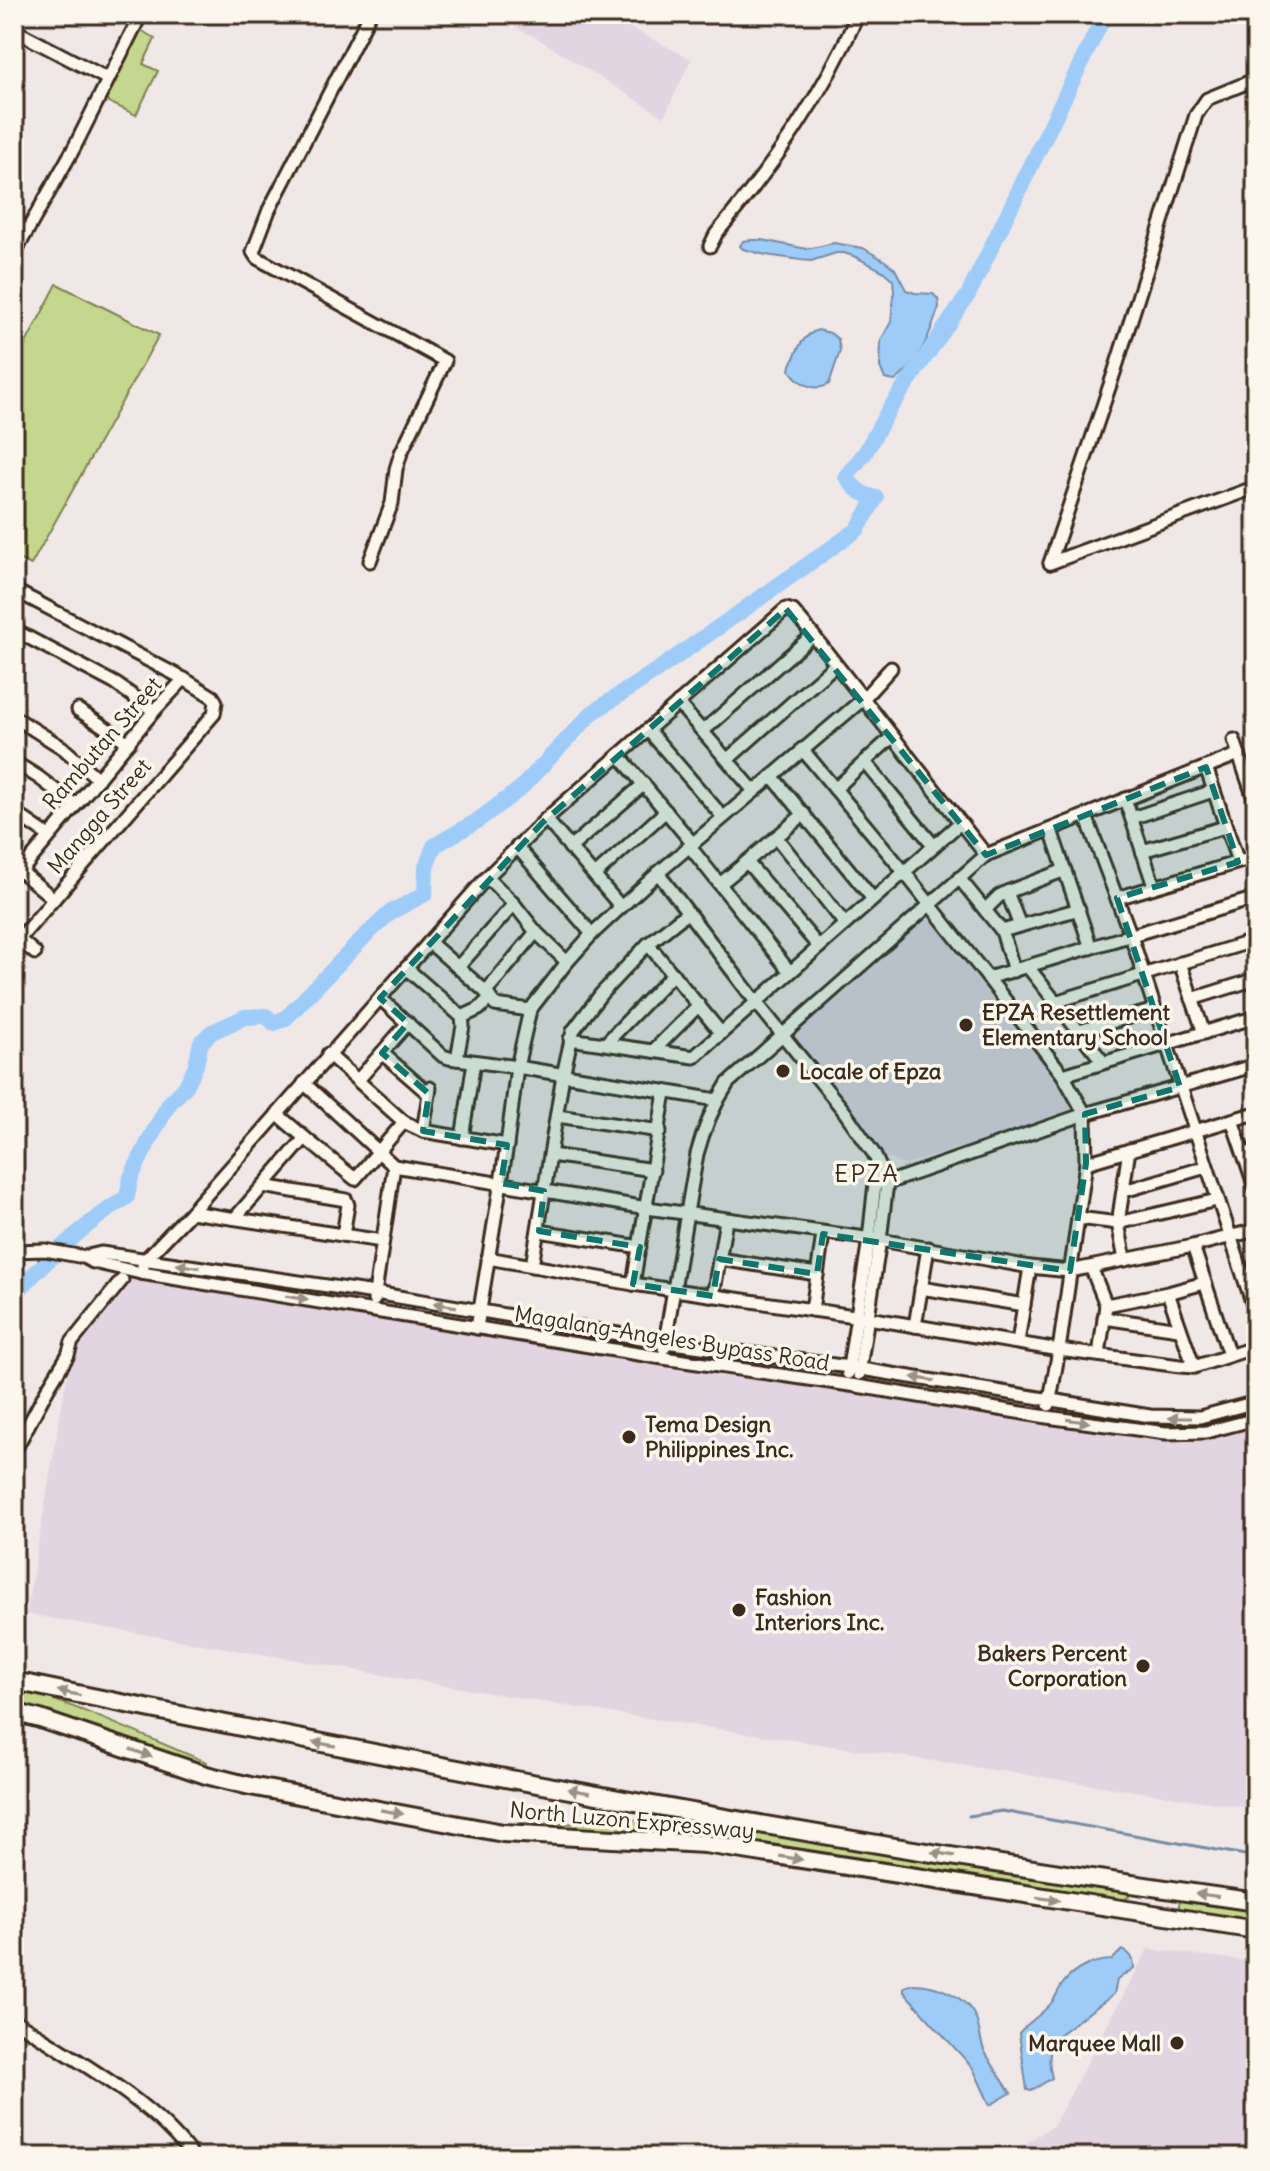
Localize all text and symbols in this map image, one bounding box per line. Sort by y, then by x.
street label: Rambutan Street [37,671,167,815]
street label: Mangga Street [41,752,157,880]
place label: EPZA Resettlement Elementary School [982,998,1170,1051]
marker: EPZA Resettlement Elementary School [957,1016,975,1034]
place label: Locale of Epza [799,1057,942,1085]
marker: Locale of Epza [774,1062,792,1080]
district label: EPZA [834,1158,900,1188]
one-way arrow [175,1259,200,1272]
one-way arrow [285,1292,310,1305]
one-way arrow [432,1298,457,1310]
street label: Magalang-Angeles Bypass Road [512,1299,832,1377]
one-way arrow [911,1372,936,1385]
place label: Tema Design Philippines Inc. [645,1410,793,1463]
one-way arrow [1167,1412,1192,1424]
one-way arrow [1066,1415,1091,1428]
marker: Tema Design Philippines Inc. [620,1428,638,1446]
place label: Fashion Interiors Inc. [755,1583,884,1636]
marker: Fashion Interiors Inc. [730,1601,748,1619]
place label: Bakers Percent Corporation [977,1639,1128,1692]
marker: Bakers Percent Corporation [1134,1657,1152,1675]
one-way arrow [56,1686,81,1699]
one-way arrow [311,1738,336,1750]
one-way arrow [130,1748,154,1760]
one-way arrow [567,1785,592,1797]
street label: North Luzon Expressway [508,1795,756,1845]
one-way arrow [380,1807,405,1819]
one-way arrow [931,1848,956,1860]
one-way arrow [779,1852,804,1864]
one-way arrow [1195,1888,1220,1901]
one-way arrow [1036,1893,1061,1906]
place label: Marquee Mall [1028,2029,1161,2057]
marker: Marquee Mall [1168,2034,1186,2052]

